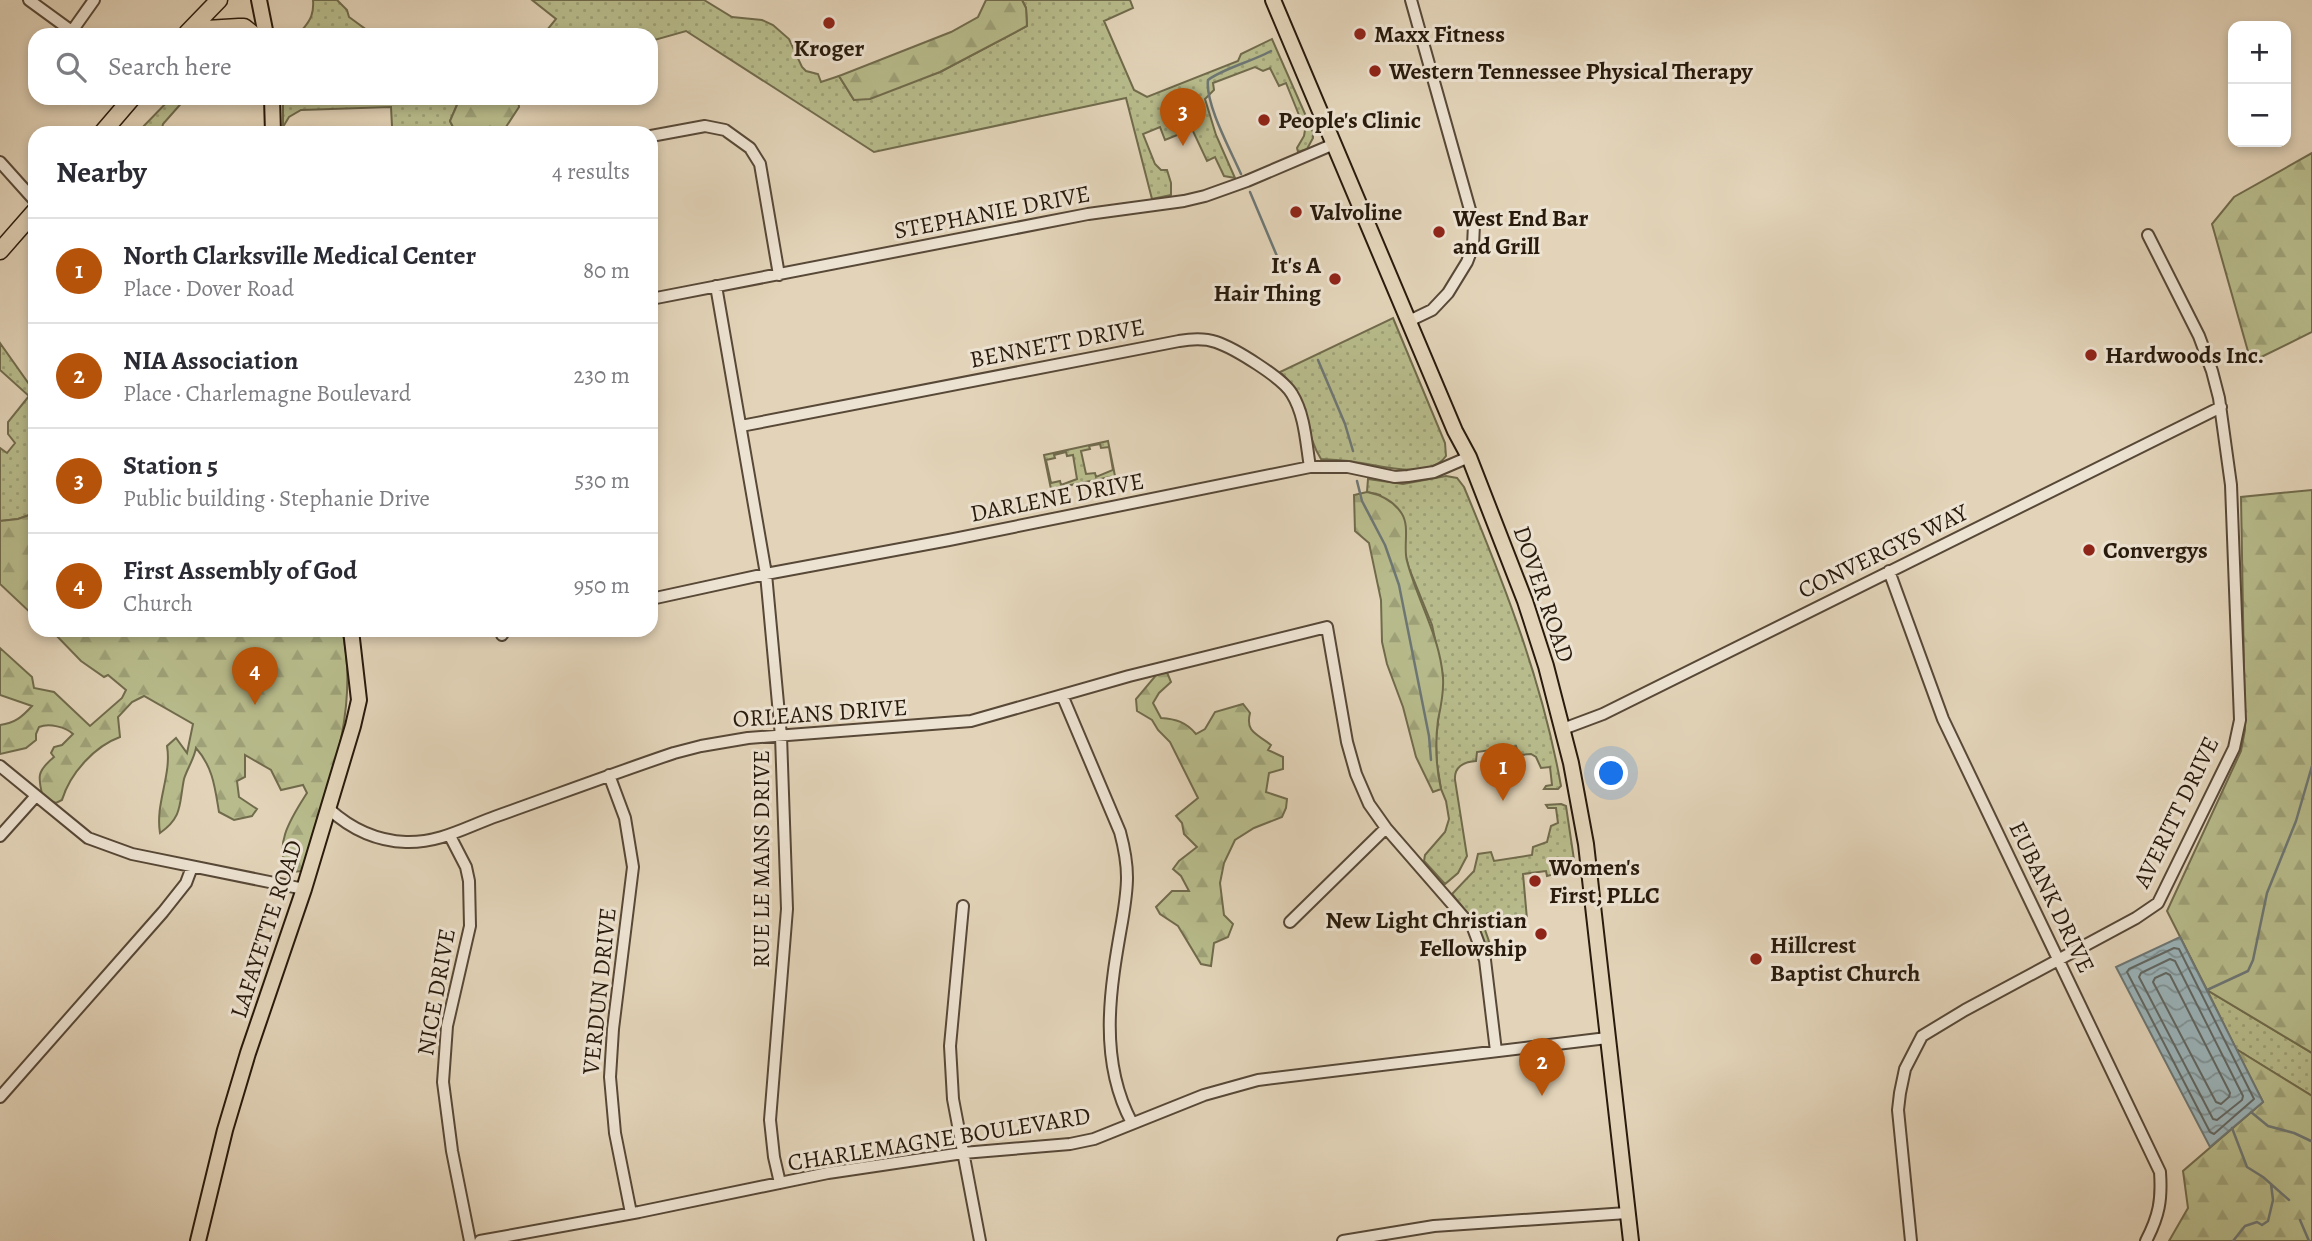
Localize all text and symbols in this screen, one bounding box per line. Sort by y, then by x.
marker: Kroger [821,15,837,31]
place label: Maxx Fitness [1374,18,1505,50]
map controls [2228,21,2291,147]
button: + [2228,21,2291,84]
marker: Maxx Fitness [1352,26,1368,42]
search box [28,28,658,105]
place label: Kroger [794,32,865,64]
icon: search [52,48,90,86]
text: Search here [108,49,232,84]
place label: Western Tennessee Physical Therapy [1388,55,1754,87]
marker: Western Tennessee Physical Therapy [1367,63,1383,79]
button: − [2228,84,2291,147]
pin: 3 [1160,88,1206,146]
place label: People's Clinic [1278,104,1421,136]
marker: People's Clinic [1256,112,1272,128]
text: Nearby [56,152,147,192]
text: 4 results [552,156,630,187]
street label: STEPHANIE DRIVE [891,177,1093,247]
place label: Valvoline [1309,196,1402,228]
place label: West End Bar and Grill [1452,202,1588,262]
marker: Valvoline [1288,204,1304,220]
marker: West End Bar and Grill [1431,224,1447,240]
text: North Clarksville Medical Center [123,238,476,273]
place label: It's A Hair Thing [1213,249,1322,309]
text: 1 [75,255,83,286]
text: 80 m [583,255,630,286]
marker: It's A Hair Thing [1327,271,1343,287]
text: Place · Dover Road [123,273,294,304]
street label: BENNETT DRIVE [967,310,1147,376]
place label: Hardwoods Inc. [2105,339,2264,371]
text: NIA Association [123,343,298,378]
marker: Hardwoods Inc. [2083,347,2099,363]
text: 2 [73,360,85,391]
text: 230 m [574,360,630,391]
text: Place · Charlemagne Boulevard [123,378,411,409]
text: Station 5 [123,448,218,483]
street label: DARLENE DRIVE [967,464,1147,530]
text: 3 [74,465,84,496]
text: 530 m [575,465,630,496]
text: Public building · Stephanie Drive [123,483,430,514]
street label: CONVERGYS WAY [1793,495,1974,606]
street label: DOVER ROAD [1506,521,1582,667]
place label: Convergys [2103,534,2208,566]
marker: Convergys [2081,542,2097,558]
text: First Assembly of God [123,553,357,588]
text: 4 [74,570,84,601]
text: 950 m [574,570,630,601]
text: Church [123,588,193,619]
pin: 4 [232,647,278,705]
street label: ORLEANS DRIVE [732,691,908,735]
street label: AVERITT DRIVE [2125,731,2227,894]
pin: 1 [1480,743,1526,801]
street label: RUE LE MANS DRIVE [745,750,777,968]
your location [1594,756,1628,790]
street label: EUBANK DRIVE [2001,816,2103,978]
street label: LAFAYETTE ROAD [222,836,310,1022]
place label: Women's First, PLLC [1548,851,1660,911]
marker: Women's First, PLLC [1527,873,1543,889]
place label: New Light Christian Fellowship [1325,904,1528,964]
street label: VERDUN DRIVE [574,906,624,1077]
street label: NICE DRIVE [409,926,463,1058]
marker: New Light Christian Fellowship [1533,926,1549,942]
place label: Hillcrest Baptist Church [1770,929,1920,989]
marker: Hillcrest Baptist Church [1748,951,1764,967]
pin: 2 [1519,1038,1565,1096]
street label: CHARLEMAGNE BOULEVARD [785,1099,1093,1179]

